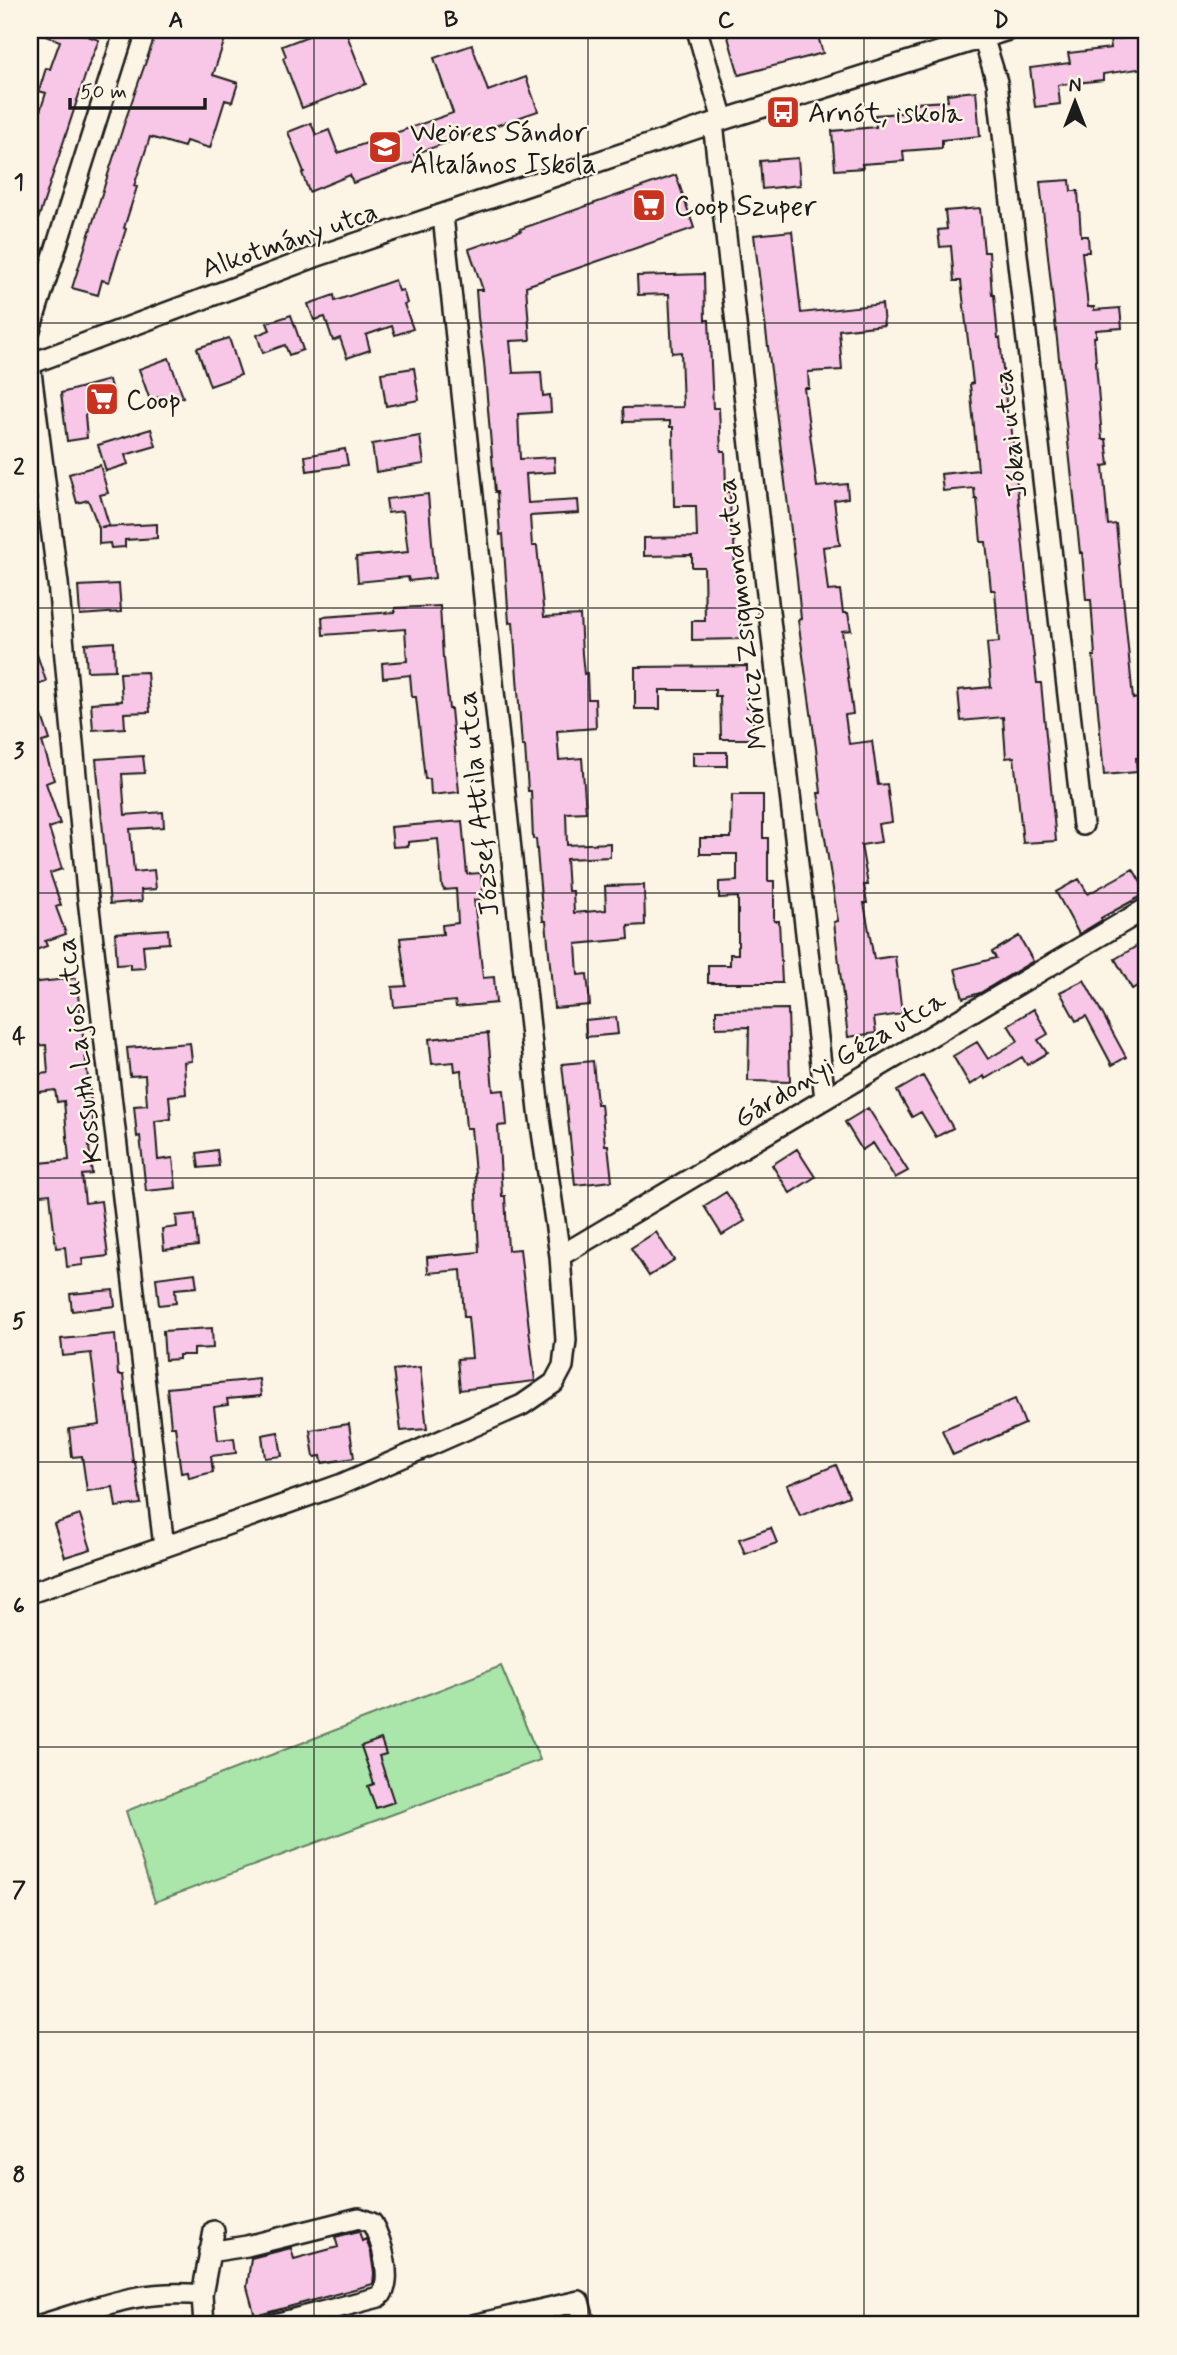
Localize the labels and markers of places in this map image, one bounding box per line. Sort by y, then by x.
bus stop icon: Arnót, iskola [764,93,802,131]
place label: Arnót, iskola [808,96,963,133]
place label: Weöres Sándor Általános Iskola [410,115,597,184]
school or university icon: Weöres Sándor Általános Iskola [366,128,404,166]
supermarket icon: Coop Szuper [630,186,668,224]
place label: Coop Szuper [674,189,817,226]
supermarket icon: Coop [83,380,121,418]
place label: Coop [126,383,181,420]

